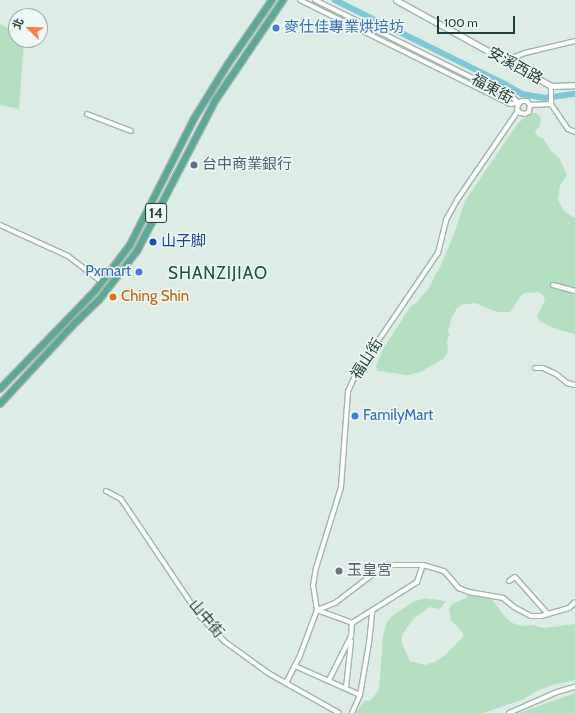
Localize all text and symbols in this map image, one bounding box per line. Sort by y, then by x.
north arrow [8,8,48,48]
scale bar [439,8,517,34]
text: 100 m [444,15,478,30]
text: 北 [9,16,26,31]
place label: 麥仕佳專業烘培坊 [284,19,404,37]
marker: 麥仕佳專業烘培坊 [271,23,281,33]
street label: 安溪西路 [484,44,546,88]
street label: 福東街 [468,70,516,108]
place label: 台中商業銀行 [202,156,292,174]
marker: 台中商業銀行 [189,160,199,170]
road number: 14 [145,201,167,225]
place label: 山子脚 [161,233,206,251]
marker: 山子脚 [148,237,158,247]
place label: Pxmart [85,263,131,281]
district label: SHANZIJIAO [168,264,268,284]
marker: Pxmart [134,267,144,277]
place label: Ching Shin [121,288,189,306]
marker: Ching Shin [108,292,118,302]
street label: 福山街 [347,335,387,383]
place label: FamilyMart [363,407,433,425]
marker: FamilyMart [350,411,360,421]
place label: 玉皇宮 [347,562,392,580]
marker: 玉皇宮 [334,566,344,576]
street label: 山中街 [185,596,227,642]

